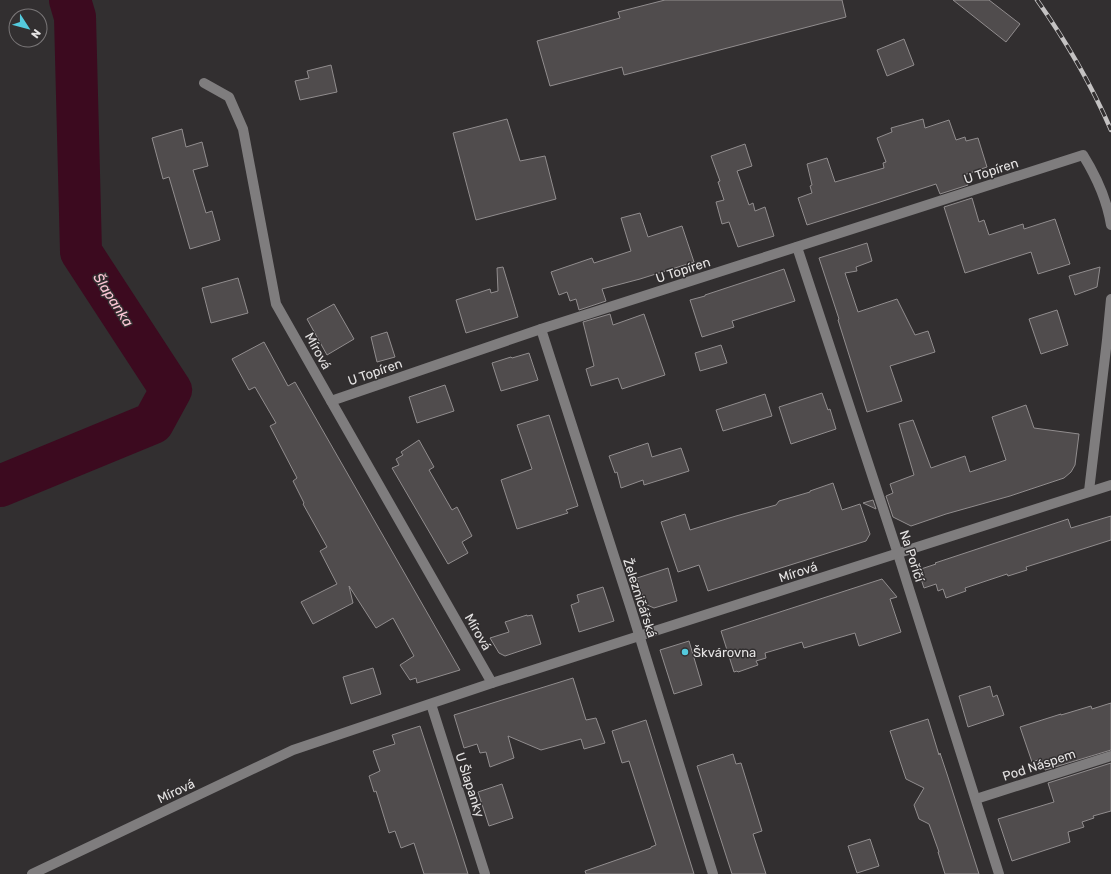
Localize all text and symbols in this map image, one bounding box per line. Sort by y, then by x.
north arrow [8,8,48,48]
text: N [28,27,43,41]
street label: U Topíren [962,155,1020,187]
street label: U Topíren [654,254,712,286]
water label: Šlapanka [89,269,138,330]
street label: Mírová [302,330,334,372]
street label: U Topíren [346,356,404,388]
street label: Na Poříčí [897,528,928,585]
street label: Železničářská [620,556,660,640]
street label: Mírová [777,559,819,585]
street label: Mírová [462,611,494,653]
place label: Škvárovna [693,645,756,660]
marker: Škvárovna [680,647,690,657]
street label: Pod Náspem [1001,746,1077,784]
street label: U Šlapanky [452,751,488,819]
street label: Mírová [155,776,197,806]

